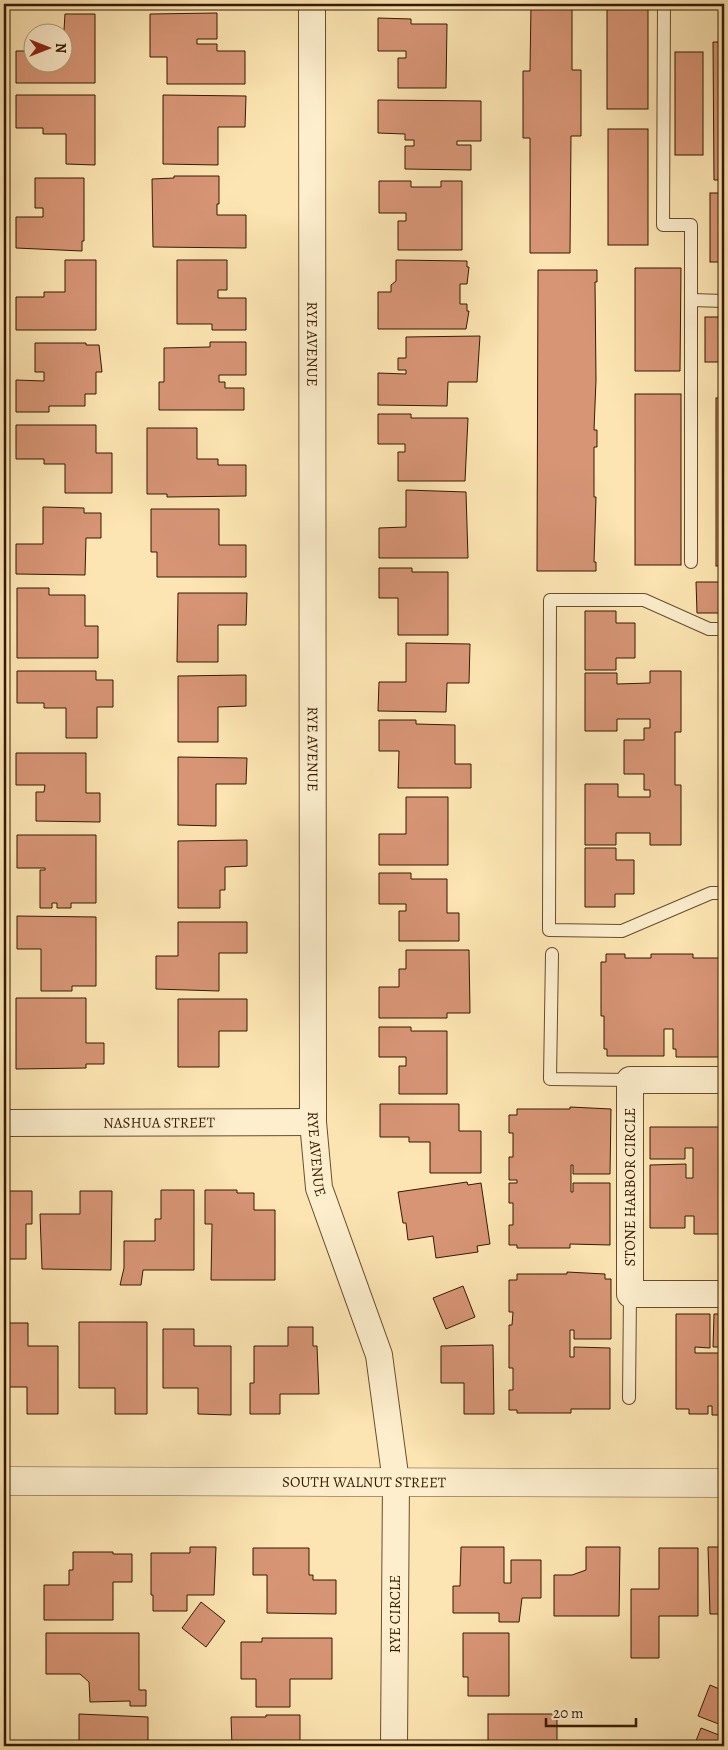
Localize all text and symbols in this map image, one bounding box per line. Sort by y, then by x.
north arrow [22,22,72,72]
text: N [51,43,70,53]
street label: RYE AVENUE [302,301,322,387]
street label: RYE AVENUE [303,706,323,792]
street label: STONE HARBOR CIRCLE [620,1108,640,1266]
street label: RYE AVENUE [303,1111,331,1199]
street label: NASHUA STREET [103,1112,216,1133]
street label: SOUTH WALNUT STREET [282,1472,447,1492]
street label: RYE CIRCLE [385,1575,405,1653]
scale bar [546,1695,636,1727]
text: 20 m [553,1703,584,1723]

